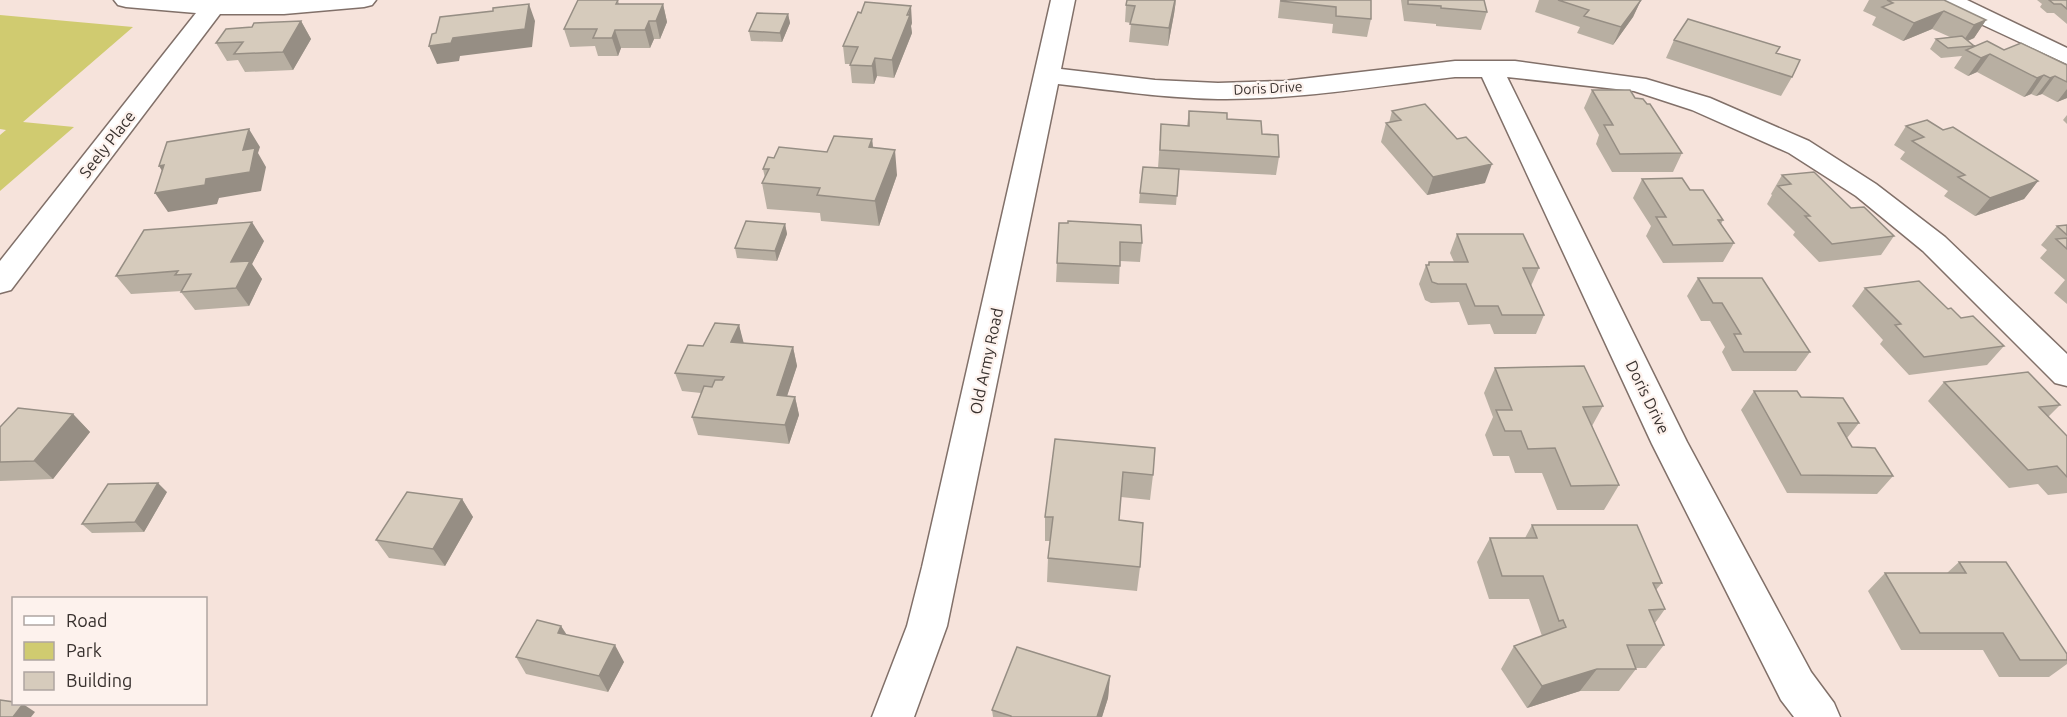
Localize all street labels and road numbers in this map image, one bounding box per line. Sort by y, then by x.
street label: Doris Drive [1233,78,1303,98]
street label: Seely Place [75,107,139,181]
street label: Old Army Road [966,306,1006,416]
street label: Doris Drive [1623,358,1673,436]

